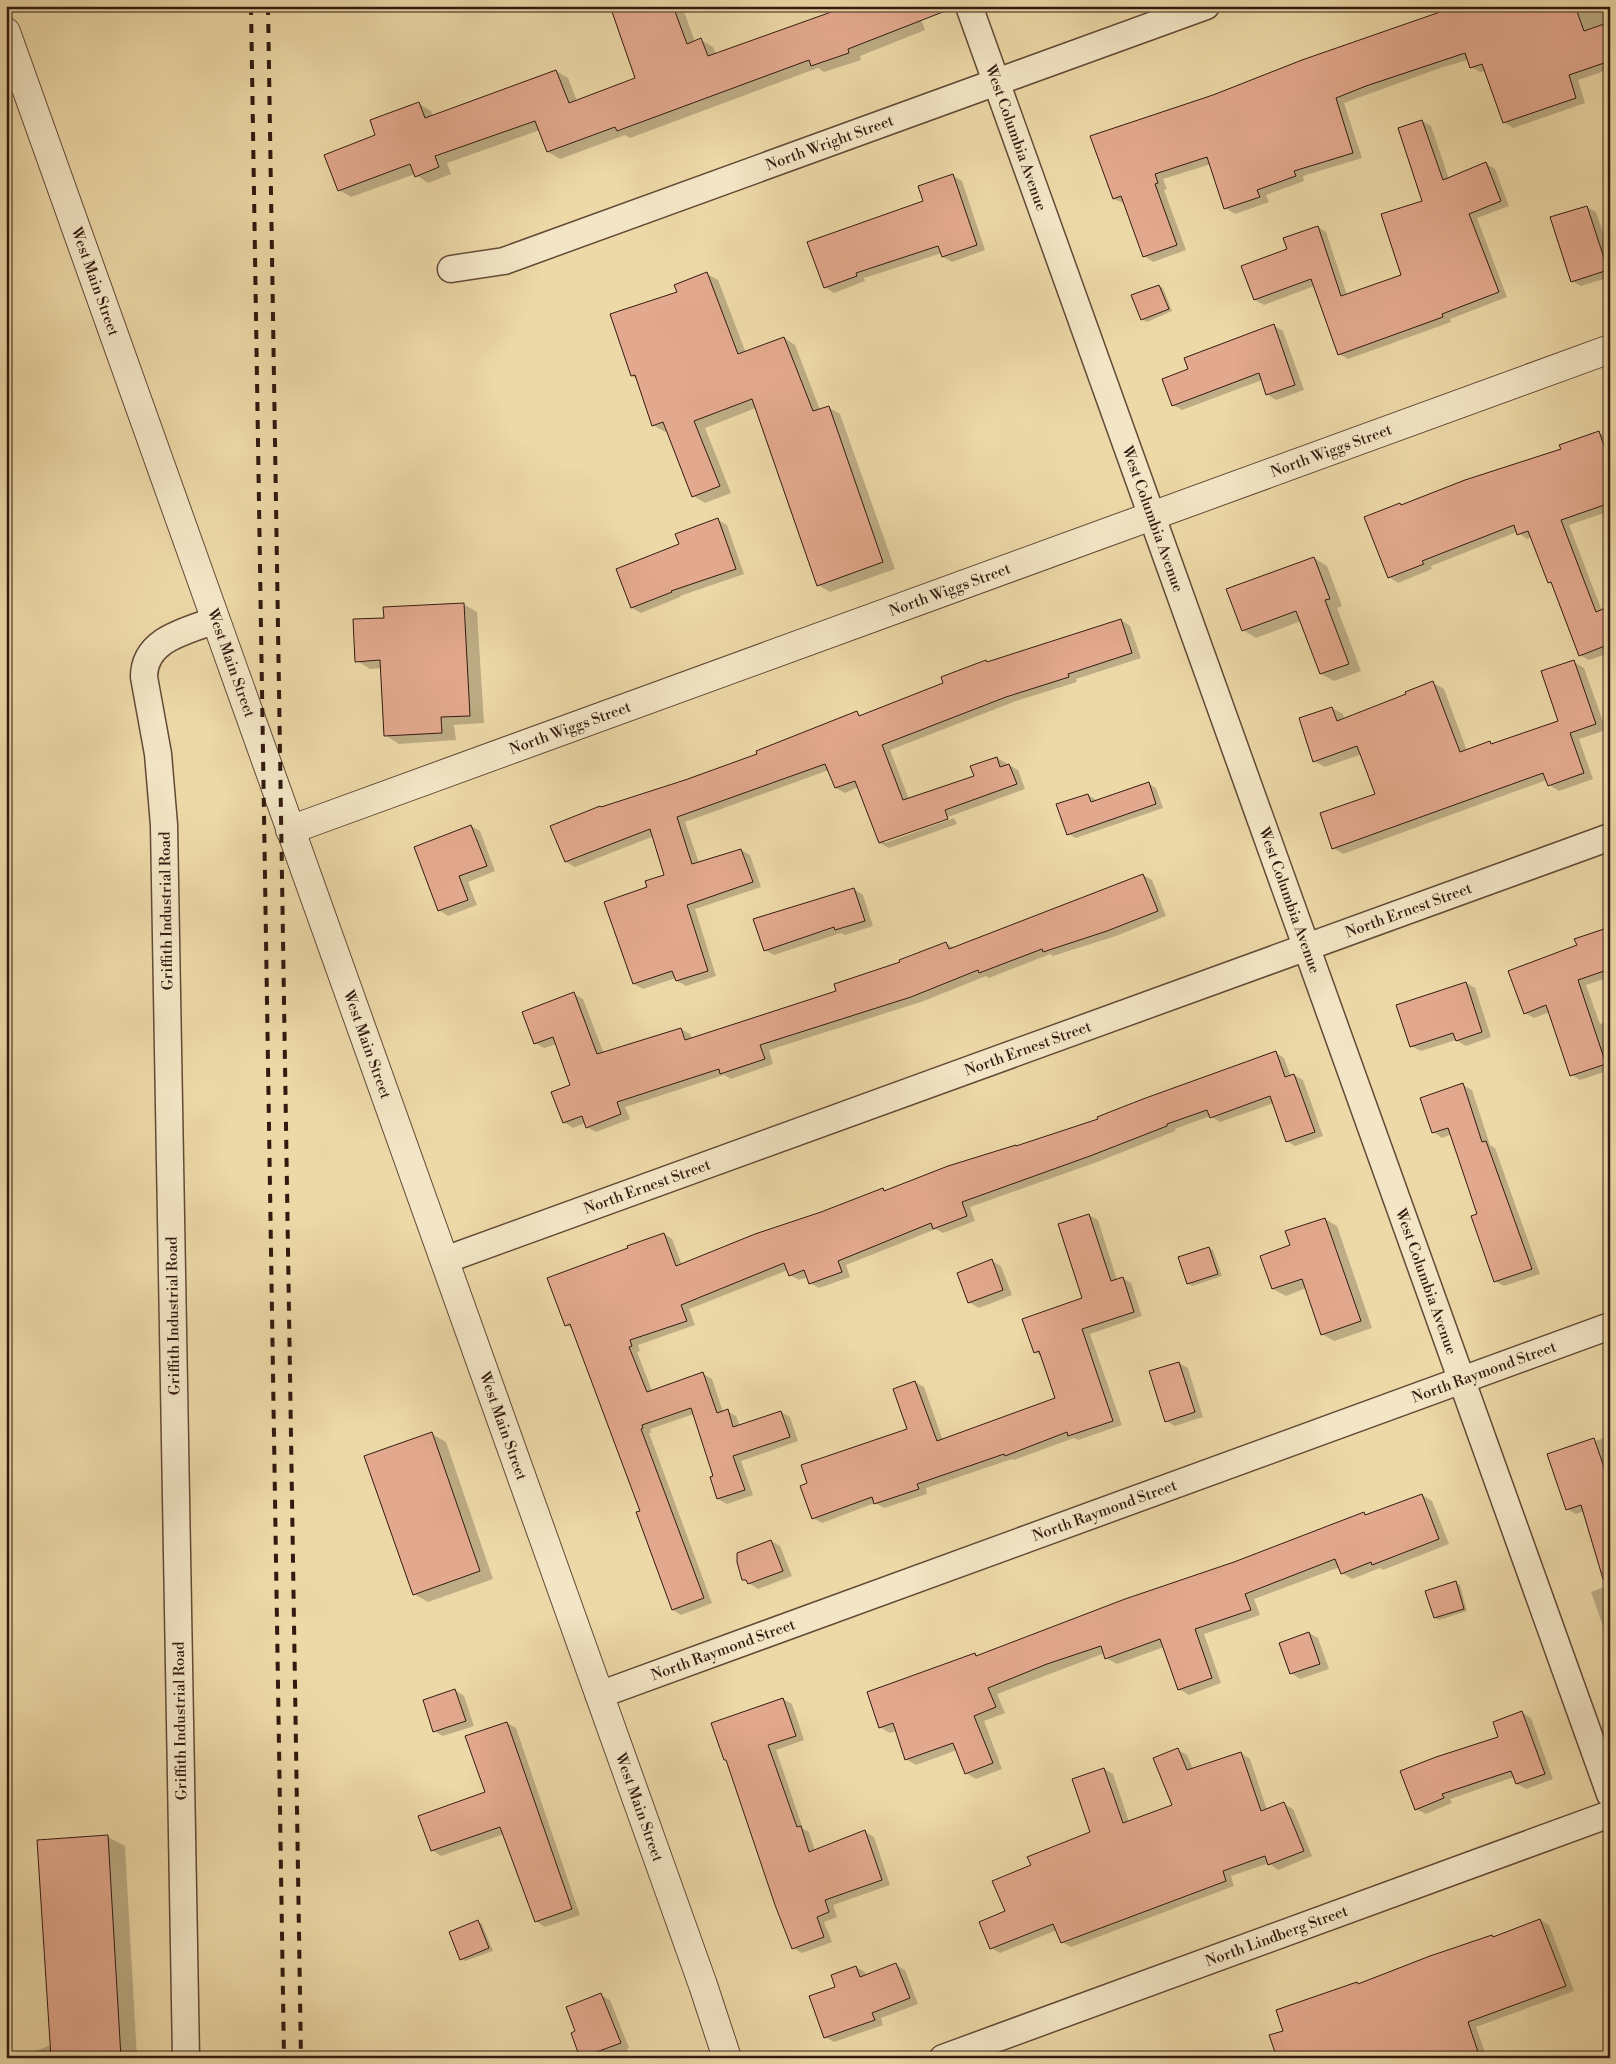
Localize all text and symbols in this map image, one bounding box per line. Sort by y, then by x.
street label: West Columbia Avenue [981,61,1051,214]
street label: North Wright Street [763,111,897,175]
street label: West Main Street [66,224,123,339]
street label: North Wiggs Street [1268,420,1395,482]
street label: West Columbia Avenue [1117,443,1187,595]
street label: North Wiggs Street [886,559,1014,621]
street label: West Main Street [202,605,259,721]
street label: North Wiggs Street [507,697,634,759]
street label: West Columbia Avenue [1254,824,1324,976]
street label: Griffith Industrial Road [156,831,177,991]
street label: North Ernest Street [1343,879,1475,942]
street label: West Main Street [338,987,395,1102]
street label: North Ernest Street [962,1017,1095,1081]
street label: North Ernest Street [581,1155,714,1219]
street label: West Columbia Avenue [1391,1205,1461,1357]
street label: Griffith Industrial Road [163,1236,184,1396]
street label: North Raymond Street [1409,1337,1560,1408]
street label: West Main Street [474,1368,531,1484]
street label: North Raymond Street [1030,1476,1180,1546]
street label: North Raymond Street [648,1615,799,1685]
street label: Griffith Industrial Road [170,1641,191,1801]
street label: West Main Street [611,1750,667,1865]
street label: North Lindberg Street [1203,1902,1351,1971]

